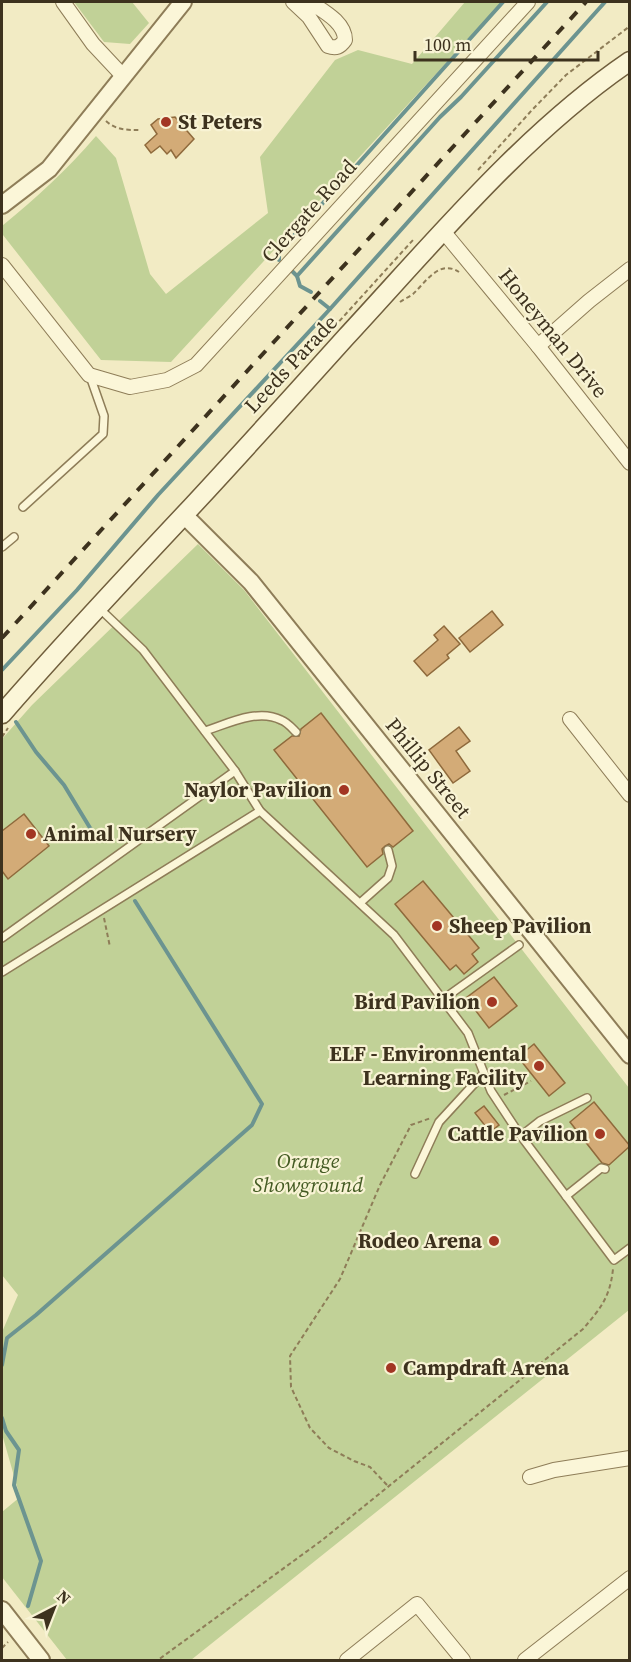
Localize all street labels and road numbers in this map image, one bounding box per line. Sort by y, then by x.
street label: Clergate Road [254,153,363,269]
street label: Honeyman Drive [492,262,615,404]
street label: Leeds Parade [237,308,344,419]
street label: Phillip Street [379,711,478,824]

